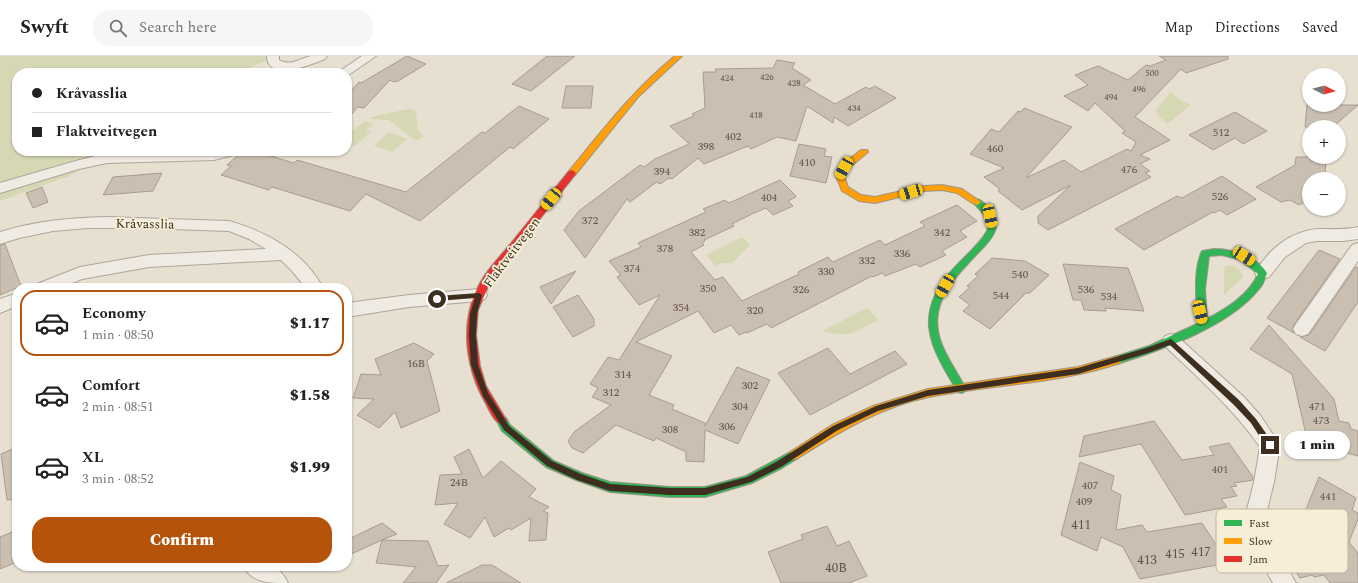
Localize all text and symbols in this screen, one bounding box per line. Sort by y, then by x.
search box [93,10,373,46]
text: Swyft [20,13,69,42]
text: Search here [139,16,217,39]
icon: search [107,17,129,39]
text: Map [1165,17,1193,38]
text: Directions [1215,17,1280,38]
text: Saved [1302,17,1338,38]
house number: 500 [1145,66,1159,80]
north arrow [1302,68,1346,112]
map controls [1302,68,1346,216]
house number: 426 [760,70,774,84]
house number: 424 [720,71,734,85]
house number: 428 [787,76,801,90]
text: Kråvasslia [56,82,127,105]
house number: 496 [1132,82,1146,96]
house number: 494 [1104,90,1118,104]
house number: 434 [847,101,861,115]
house number: 418 [749,108,763,122]
text: Flaktveitvegen [56,120,157,143]
button: + [1302,120,1346,164]
house number: 512 [1213,124,1230,141]
house number: 402 [725,128,742,145]
house number: 398 [698,138,715,155]
house number: 460 [987,140,1004,157]
house number: 410 [799,154,816,171]
car [833,155,855,181]
house number: 476 [1121,161,1138,178]
house number: 394 [654,163,671,180]
button: − [1302,172,1346,216]
car [898,183,924,201]
car [539,186,563,212]
house number: 526 [1212,188,1229,205]
house number: 404 [761,189,778,206]
car [982,203,998,229]
house number: 372 [582,212,599,229]
street label: Kråvasslia [115,213,175,235]
street label: Flaktveitvegen [479,213,545,292]
house number: 382 [689,224,706,241]
house number: 342 [934,224,951,241]
house number: 378 [657,240,674,257]
car [1231,244,1257,268]
house number: 336 [894,245,911,262]
house number: 332 [859,252,876,269]
house number: 374 [624,260,641,277]
house number: 330 [818,263,835,280]
house number: 540 [1012,266,1029,283]
car [934,273,956,299]
house number: 350 [700,280,717,297]
house number: 326 [793,281,810,298]
house number: 536 [1078,281,1095,298]
house number: 544 [993,287,1010,304]
house number: 534 [1101,288,1118,305]
route start [428,290,446,308]
house number: 354 [673,299,690,316]
car [1191,299,1209,325]
text: Economy [82,302,146,325]
house number: 320 [747,302,764,319]
icon: car [34,305,70,341]
text: $1.17 [290,312,330,335]
text: 1 min · 08:50 [82,325,154,345]
house number: 16B [407,355,425,372]
house number: 314 [615,366,632,383]
text: Comfort [82,374,140,397]
icon: car [34,377,70,413]
house number: 302 [742,377,759,394]
text: $1.58 [290,384,330,407]
house number: 312 [603,384,620,401]
text: 2 min · 08:51 [82,397,154,417]
house number: 304 [732,398,749,415]
house number: 471 [1309,398,1325,415]
house number: 473 [1313,412,1330,429]
house number: 306 [719,418,736,435]
house number: 308 [662,421,679,438]
callout: 1 min [1284,431,1350,459]
text: 1 min [1299,435,1335,455]
route end [1261,436,1279,454]
text: XL [82,446,103,469]
icon: car [34,449,70,485]
text: $1.99 [290,456,330,479]
house number: 401 [1212,461,1228,478]
text: 3 min · 08:52 [82,469,154,489]
house number: 24B [450,474,468,491]
house number: 407 [1082,477,1099,494]
house number: 441 [1320,488,1336,505]
house number: 409 [1076,493,1093,510]
legend [1216,509,1348,573]
house number: 411 [1071,515,1091,535]
text: Fast [1249,515,1270,532]
button: Confirm [32,517,332,563]
text: Slow [1249,533,1273,550]
house number: 417 [1191,542,1211,562]
house number: 415 [1165,544,1185,564]
house number: 413 [1137,550,1157,570]
text: Jam [1249,551,1268,568]
house number: 40B [825,558,847,578]

